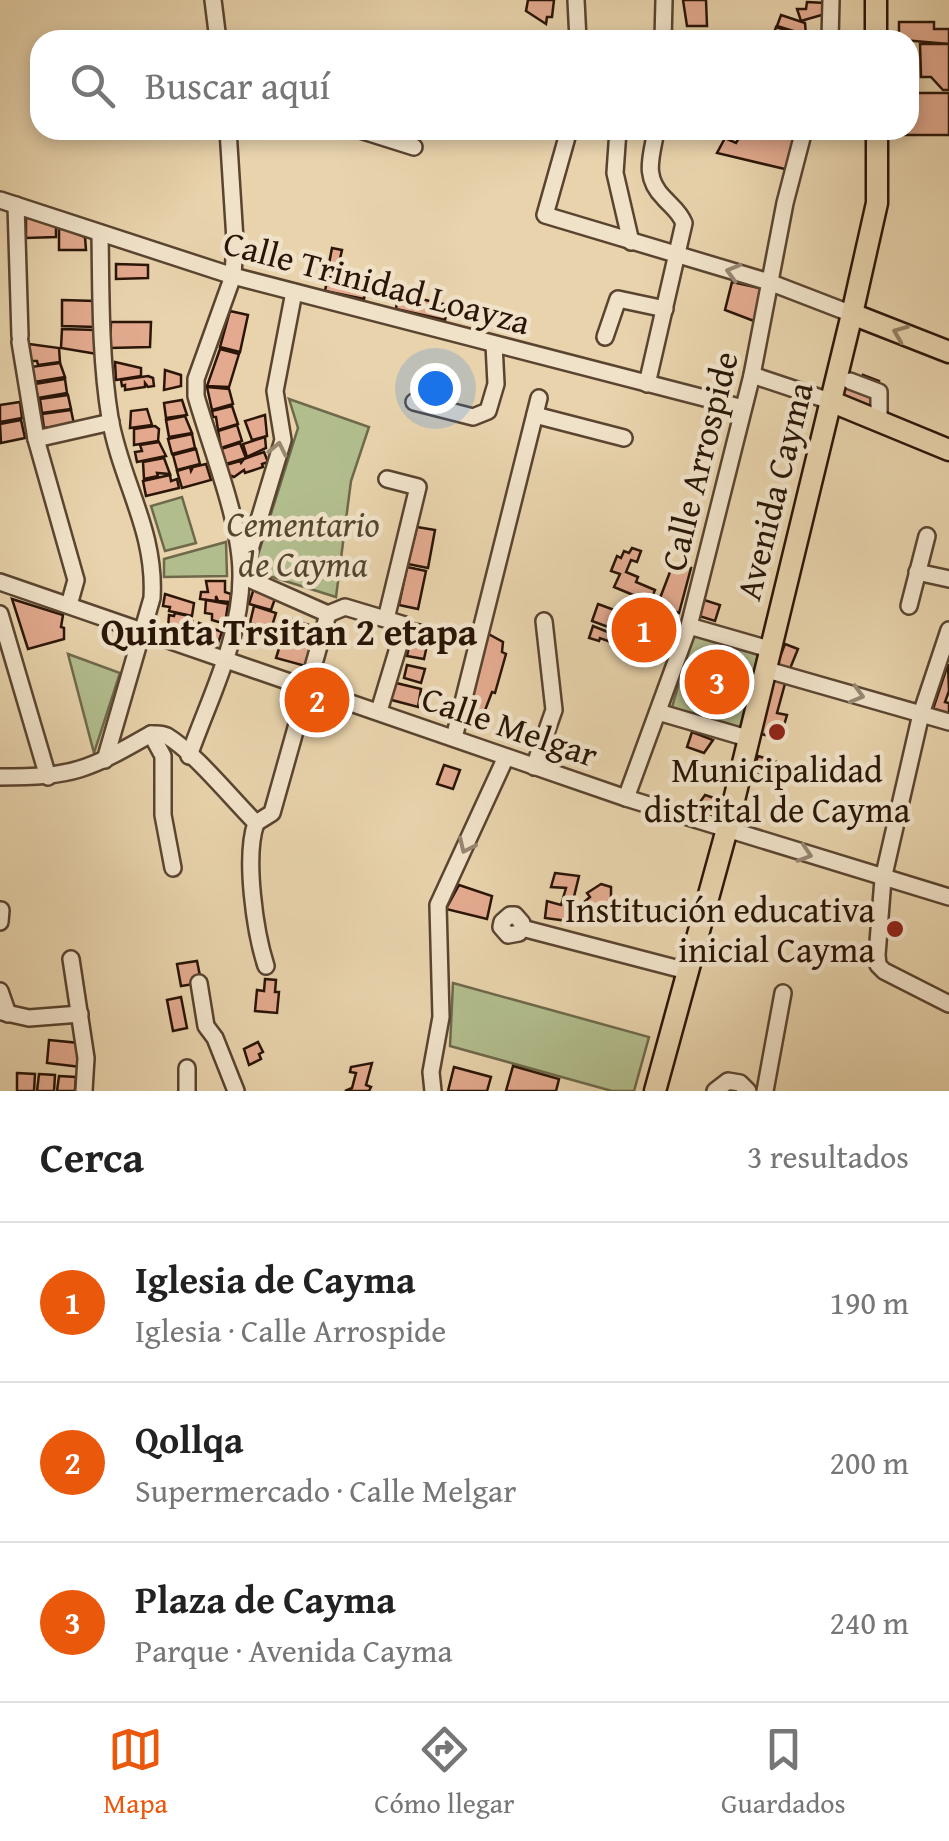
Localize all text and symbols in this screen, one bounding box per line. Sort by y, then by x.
search box [30,30,919,140]
text: Buscar aquí [145,57,330,113]
icon: search [65,58,120,113]
street label: Calle Trinidad Loayza [218,217,536,348]
one-way arrow [725,263,742,284]
one-way arrow [893,324,910,345]
street label: Calle Arrospide [647,346,751,576]
your location [410,363,461,414]
street label: Avenida Cayma [722,376,826,605]
one-way arrow [267,441,288,458]
park label: Cementario de Cayma [226,498,380,589]
pin: 1 [612,592,676,668]
district label: Quinta Trsitan 2 etapa [101,603,478,659]
pin: 3 [684,644,750,720]
pin: 2 [284,662,350,738]
street label: Calle Melgar [415,672,605,780]
one-way arrow [847,684,865,705]
marker: Municipalidad distrital de Cayma [766,721,788,743]
place label: Municipalidad distrital de Cayma [644,744,911,835]
one-way arrow [458,835,478,853]
one-way arrow [796,842,813,862]
place label: Institución educativa inicial Cayma [565,884,875,975]
marker: Institución educativa inicial Cayma [884,918,906,940]
text: Cerca [40,1126,144,1187]
text: 3 resultados [747,1133,909,1180]
text: Iglesia de Cayma [135,1251,416,1307]
text: 1 [64,1279,81,1326]
text: 190 m [830,1279,909,1326]
text: Iglesia · Calle Arrospide [135,1307,446,1354]
text: Qollqa [135,1411,243,1467]
text: 2 [64,1439,81,1486]
text: 200 m [830,1439,909,1486]
text: Supermercado · Calle Melgar [135,1467,516,1514]
text: Plaza de Cayma [135,1571,396,1627]
text: 3 [64,1599,81,1646]
text: 240 m [830,1599,909,1646]
text: Parque · Avenida Cayma [135,1627,453,1674]
tab: Mapa [103,1722,168,1823]
tab: Cómo llegar [374,1722,515,1823]
tab: Guardados [721,1722,846,1823]

